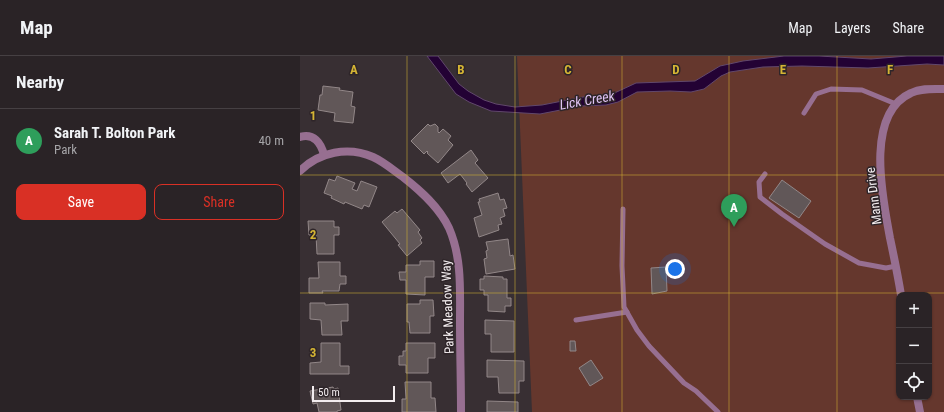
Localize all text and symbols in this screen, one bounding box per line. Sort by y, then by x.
text: Map [20,16,53,39]
text: Map [788,20,812,36]
text: Layers [834,20,871,36]
text: Share [893,20,924,36]
text: A [350,62,358,77]
text: B [457,62,465,77]
text: C [564,62,572,77]
text: D [672,62,680,77]
text: E [780,62,787,77]
text: F [887,62,893,77]
text: Nearby [16,72,64,92]
water label: Lick Creek [558,87,617,113]
text: 1 [310,108,316,123]
text: Sarah T. Bolton Park [54,124,175,142]
text: A [25,133,33,148]
text: 40 m [258,133,284,148]
text: Park [54,142,77,157]
street label: Mann Drive [863,166,884,225]
button: Save [16,184,146,220]
button: Share [154,184,284,220]
pin: A [721,194,747,227]
text: 2 [310,227,317,242]
street label: Park Meadow Way [438,259,457,354]
your location [665,259,685,279]
map controls [896,292,932,400]
button: + [896,292,932,328]
button: − [896,328,932,364]
text: 3 [310,345,316,360]
button: locate [896,364,932,400]
scale bar [312,384,395,403]
text: 50 m [318,386,340,399]

